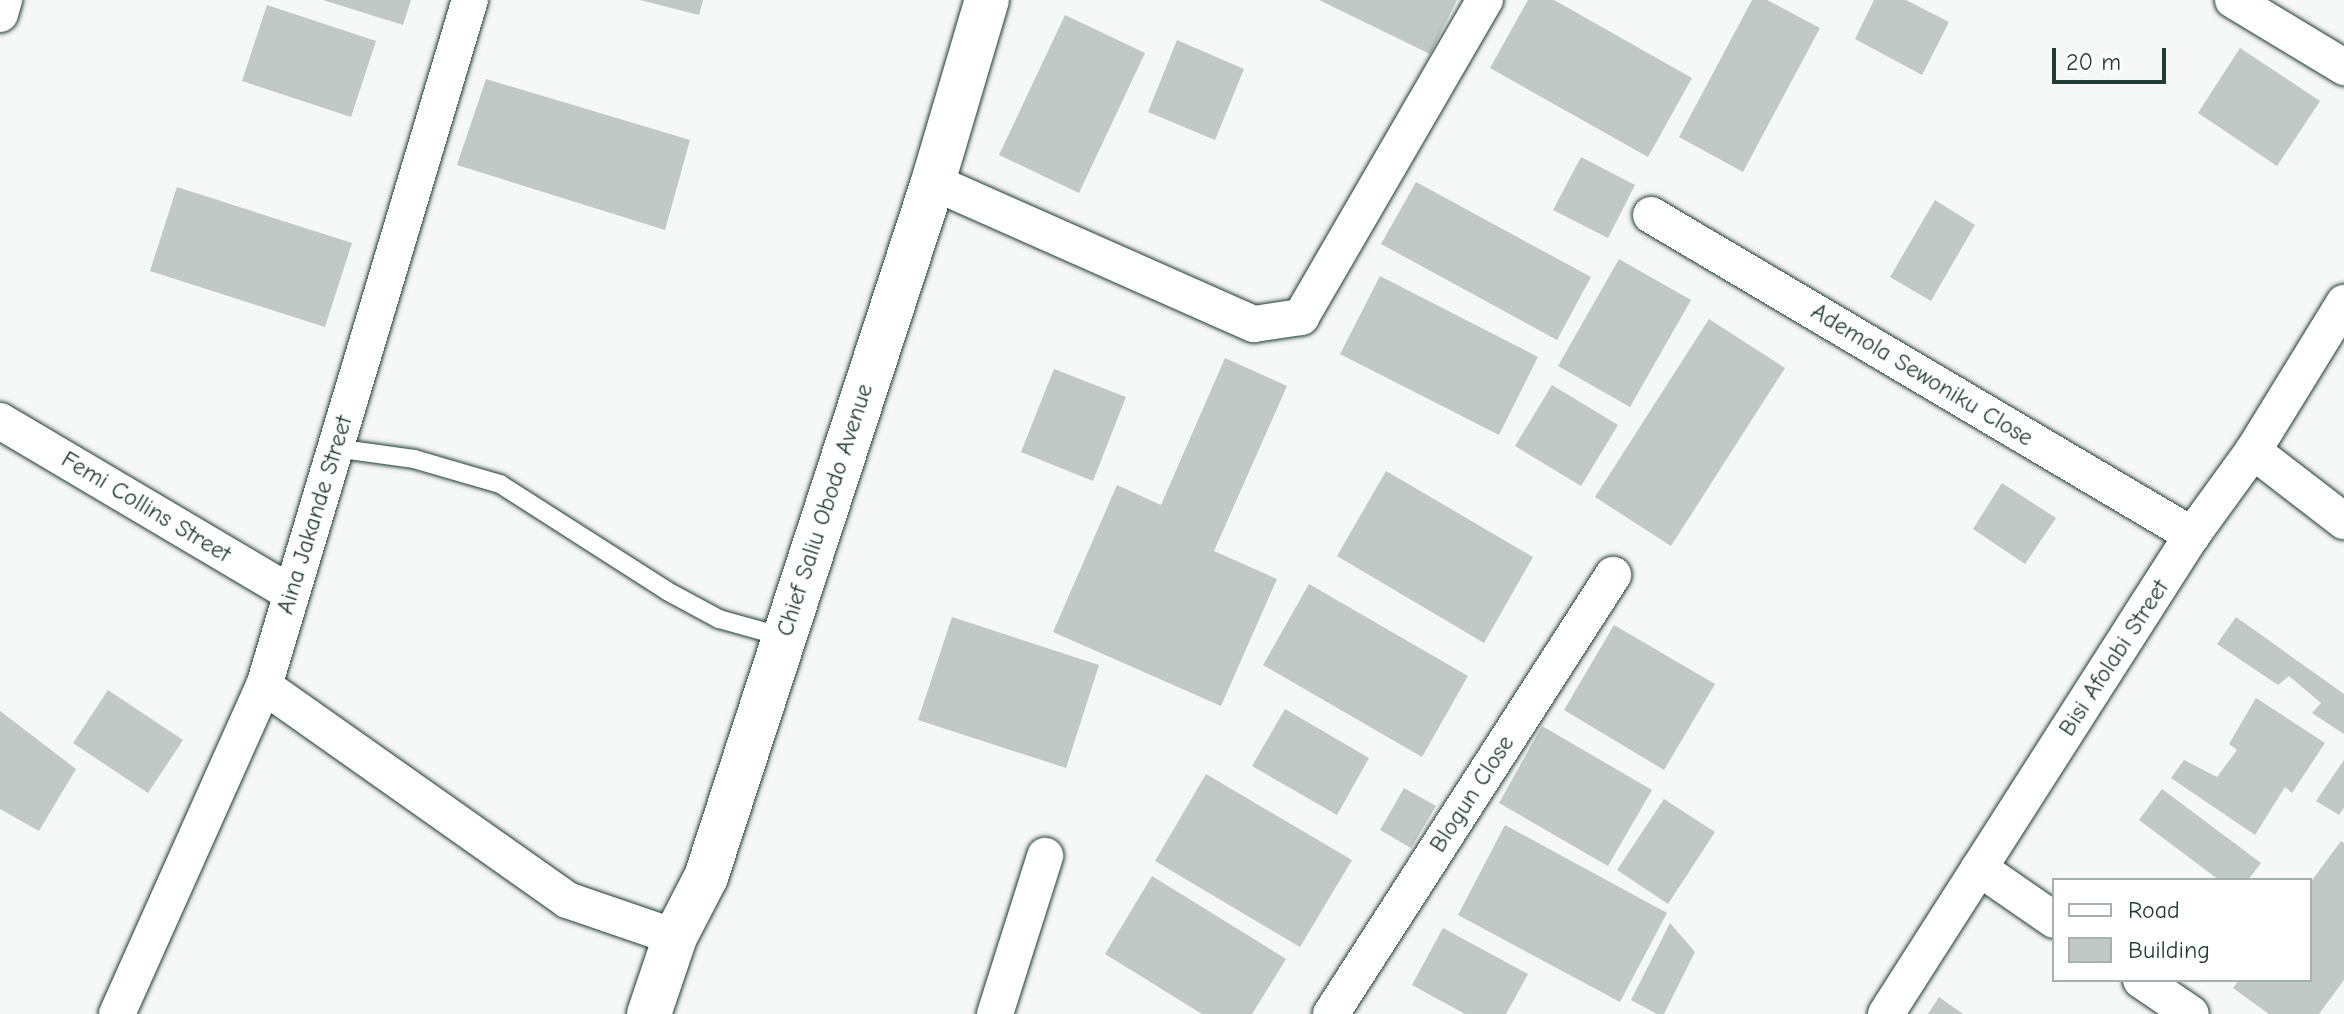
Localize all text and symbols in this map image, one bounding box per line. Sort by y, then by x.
scale bar [2056,32,2170,82]
text: 20 m [2066,48,2121,76]
street label: Ademola Sewoniku Close [1806,297,2038,453]
street label: Chief Saliu Obodo Avenue [771,380,879,640]
street label: Aina Jakande Street [271,412,359,618]
street label: Femi Collins Street [56,445,236,569]
street label: Bisi Afolabi Street [2053,574,2175,742]
street label: Blogun Close [1424,730,1520,858]
legend [2052,878,2312,982]
text: Road [2128,896,2180,924]
text: Building [2128,936,2210,964]

